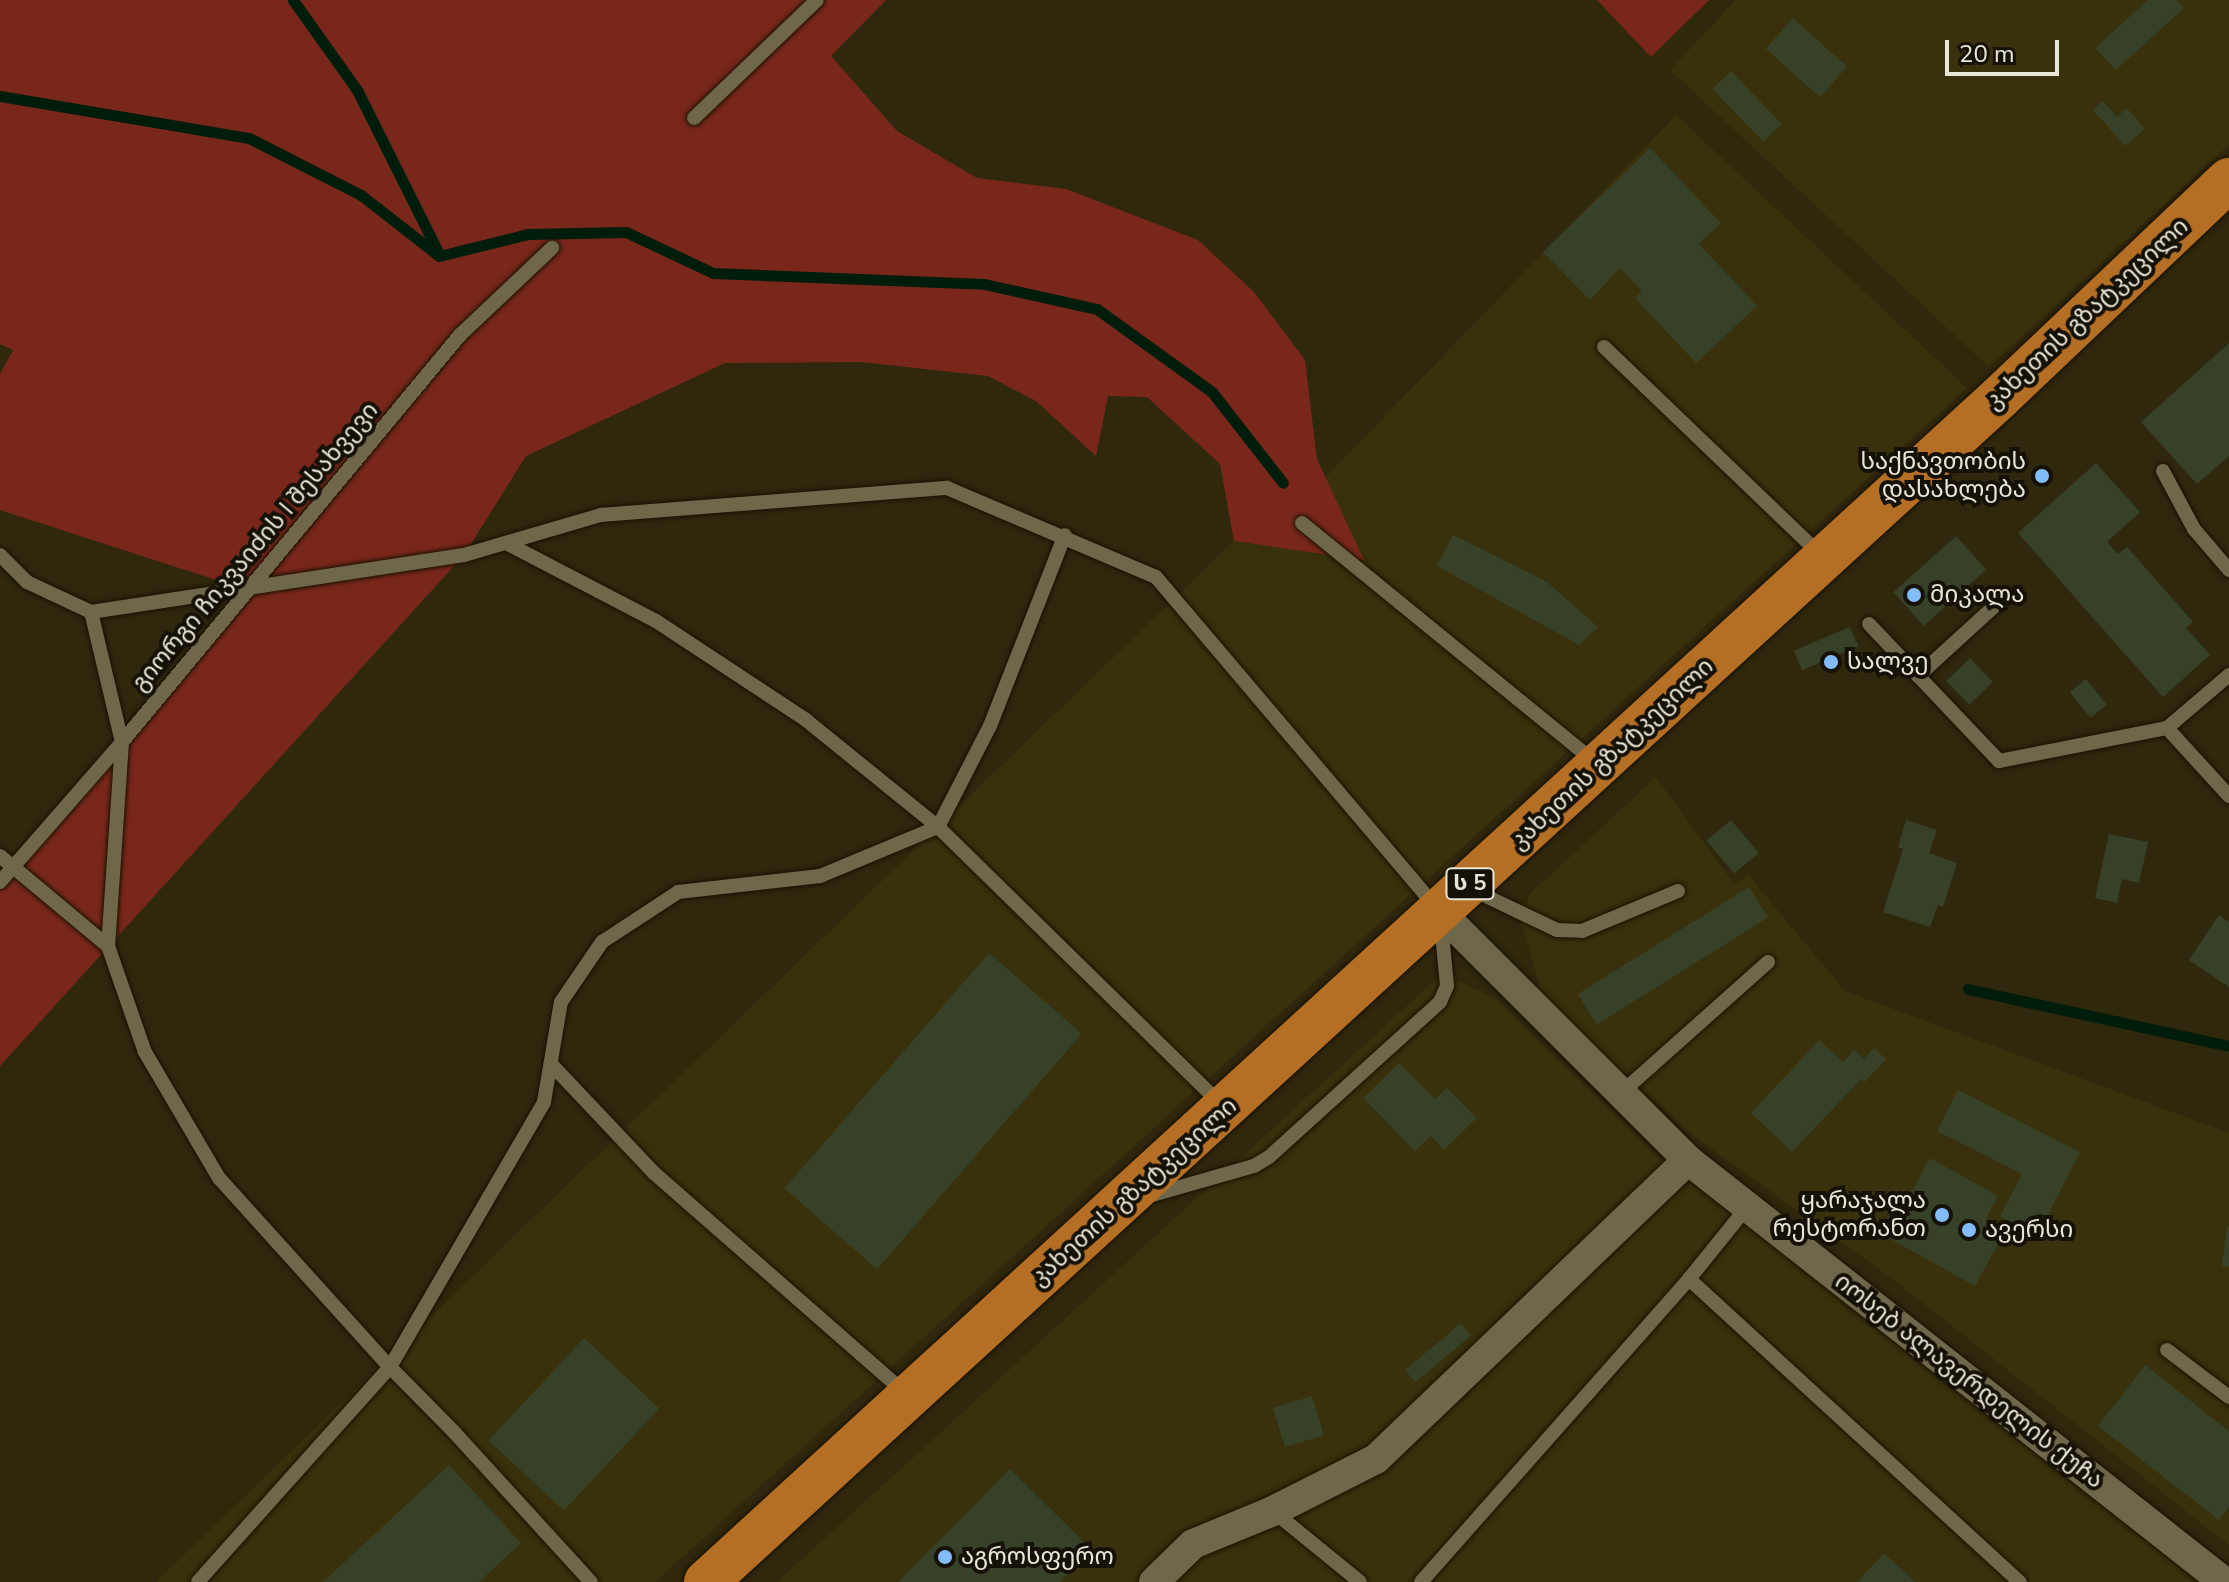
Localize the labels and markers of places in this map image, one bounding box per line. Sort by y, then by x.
place label: საქნავთობის დასახლება [1860,448,2026,504]
marker: საქნავთობის დასახლება [2033,467,2051,485]
place label: მიკალა [1930,581,2024,609]
marker: მიკალა [1905,586,1923,604]
place label: სალვე [1847,648,1929,676]
marker: სალვე [1822,653,1840,671]
place label: ყარაჯალა რესტორანთ [1773,1187,1926,1243]
marker: ყარაჯალა რესტორანთ [1933,1206,1951,1224]
place label: ავერსი [1985,1216,2073,1244]
marker: ავერსი [1960,1221,1978,1239]
place label: აგროსფერო [961,1543,1114,1571]
marker: აგროსფერო [936,1548,954,1566]

